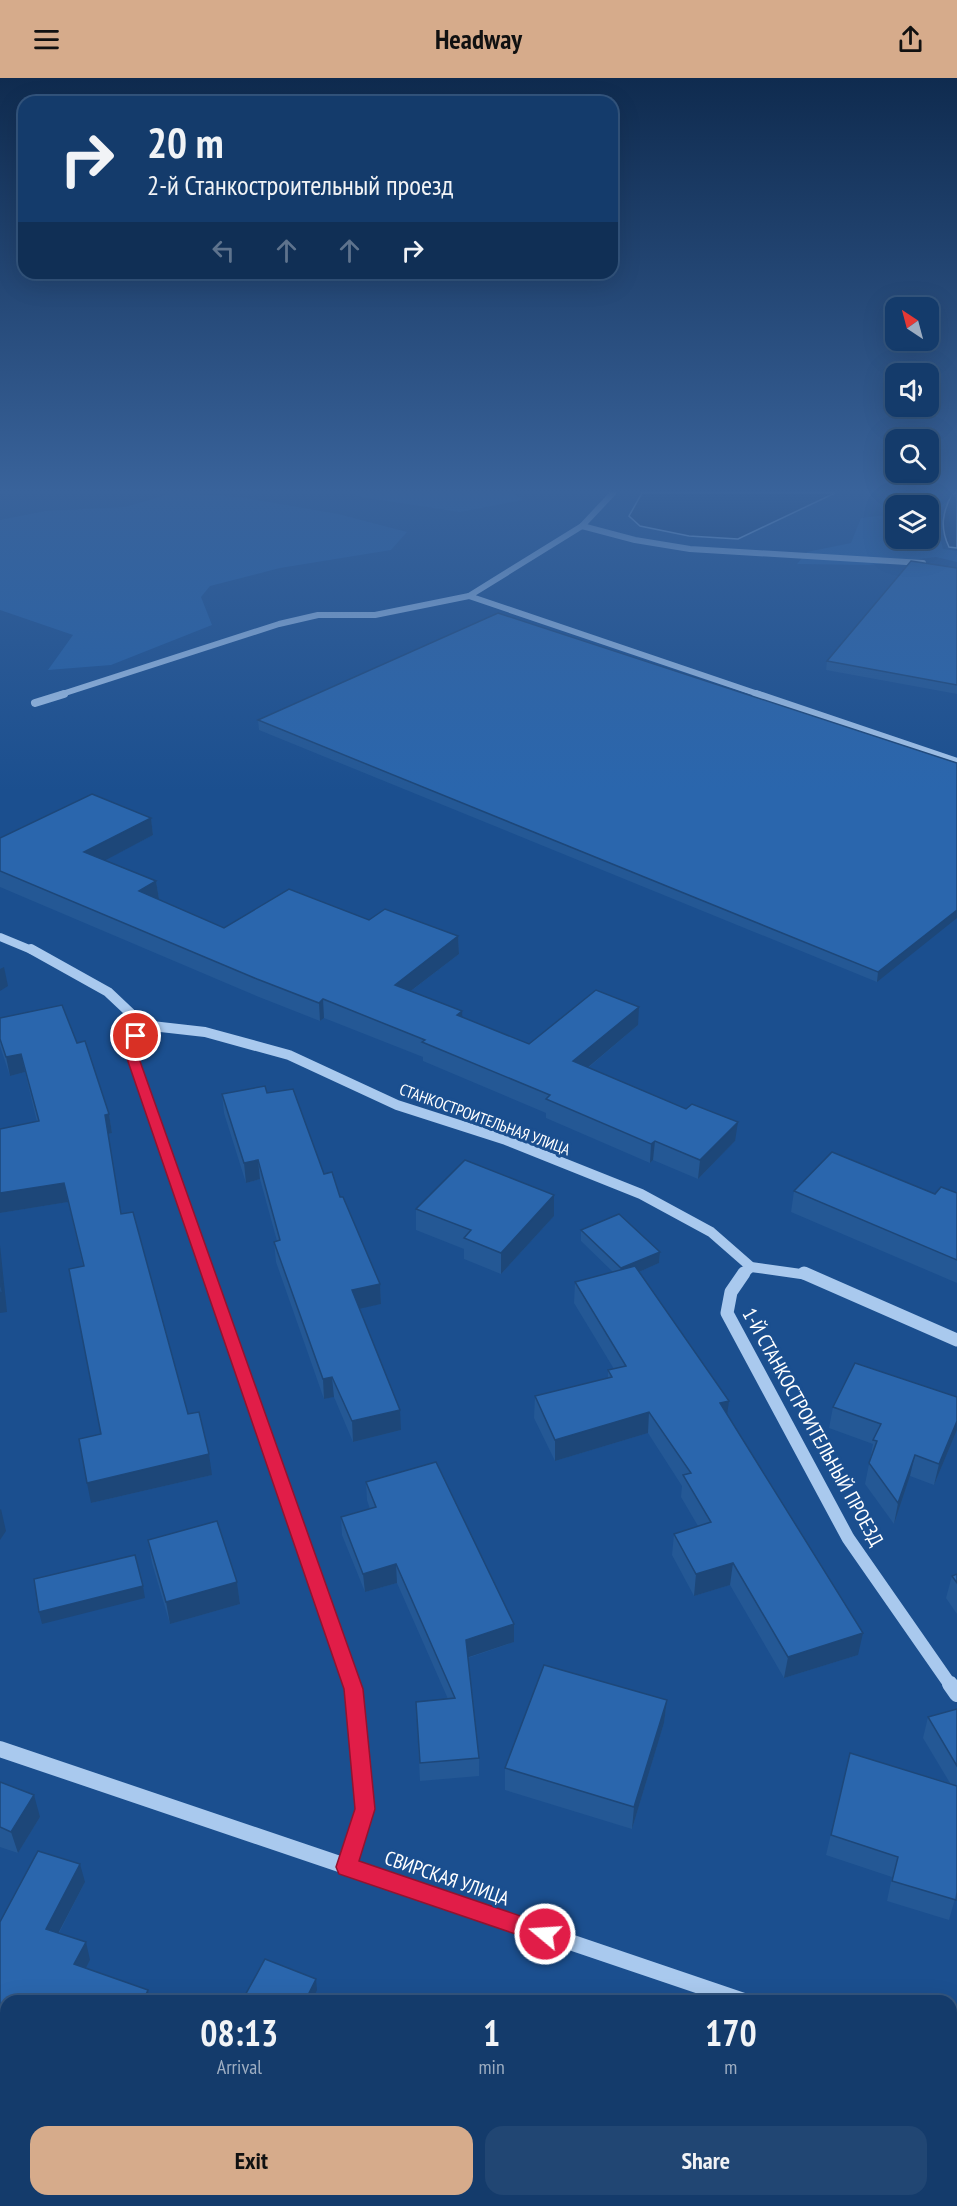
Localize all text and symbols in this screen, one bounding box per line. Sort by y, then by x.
text: Headway [435,22,522,56]
icon: menu [30,23,63,56]
icon: share [894,23,927,56]
text: 20 m [147,115,224,170]
icon: right [48,120,126,198]
text: 2-й Станкостроительный проезд [147,168,453,202]
icon: left [207,234,240,267]
icon: ahead [270,234,303,267]
icon: ahead [333,234,366,267]
icon: right [396,234,429,267]
north arrow [885,297,939,351]
map controls [885,297,939,549]
button: sound [885,363,939,417]
button: search [885,429,939,483]
button: layers [885,495,939,549]
pin [110,1010,161,1061]
icon: arrive [119,1019,152,1052]
street label: СТАНКОСТРОИТЕЛЬНАЯ УЛИЦА [397,1079,574,1159]
street label: 1-Й СТАНКОСТРОИТЕЛЬНЫЙ ПРОЕЗД [737,1303,890,1551]
street label: СВИРСКАЯ УЛИЦА [381,1845,513,1912]
position arrow [513,1902,577,1966]
text: 08:13 [200,2009,278,2056]
text: 1 [483,2009,500,2056]
text: 170 [705,2009,757,2056]
text: Arrival [217,2054,262,2080]
text: min [479,2054,505,2080]
text: m [724,2054,737,2080]
button: Exit [30,2126,473,2195]
button: Share [485,2126,927,2195]

